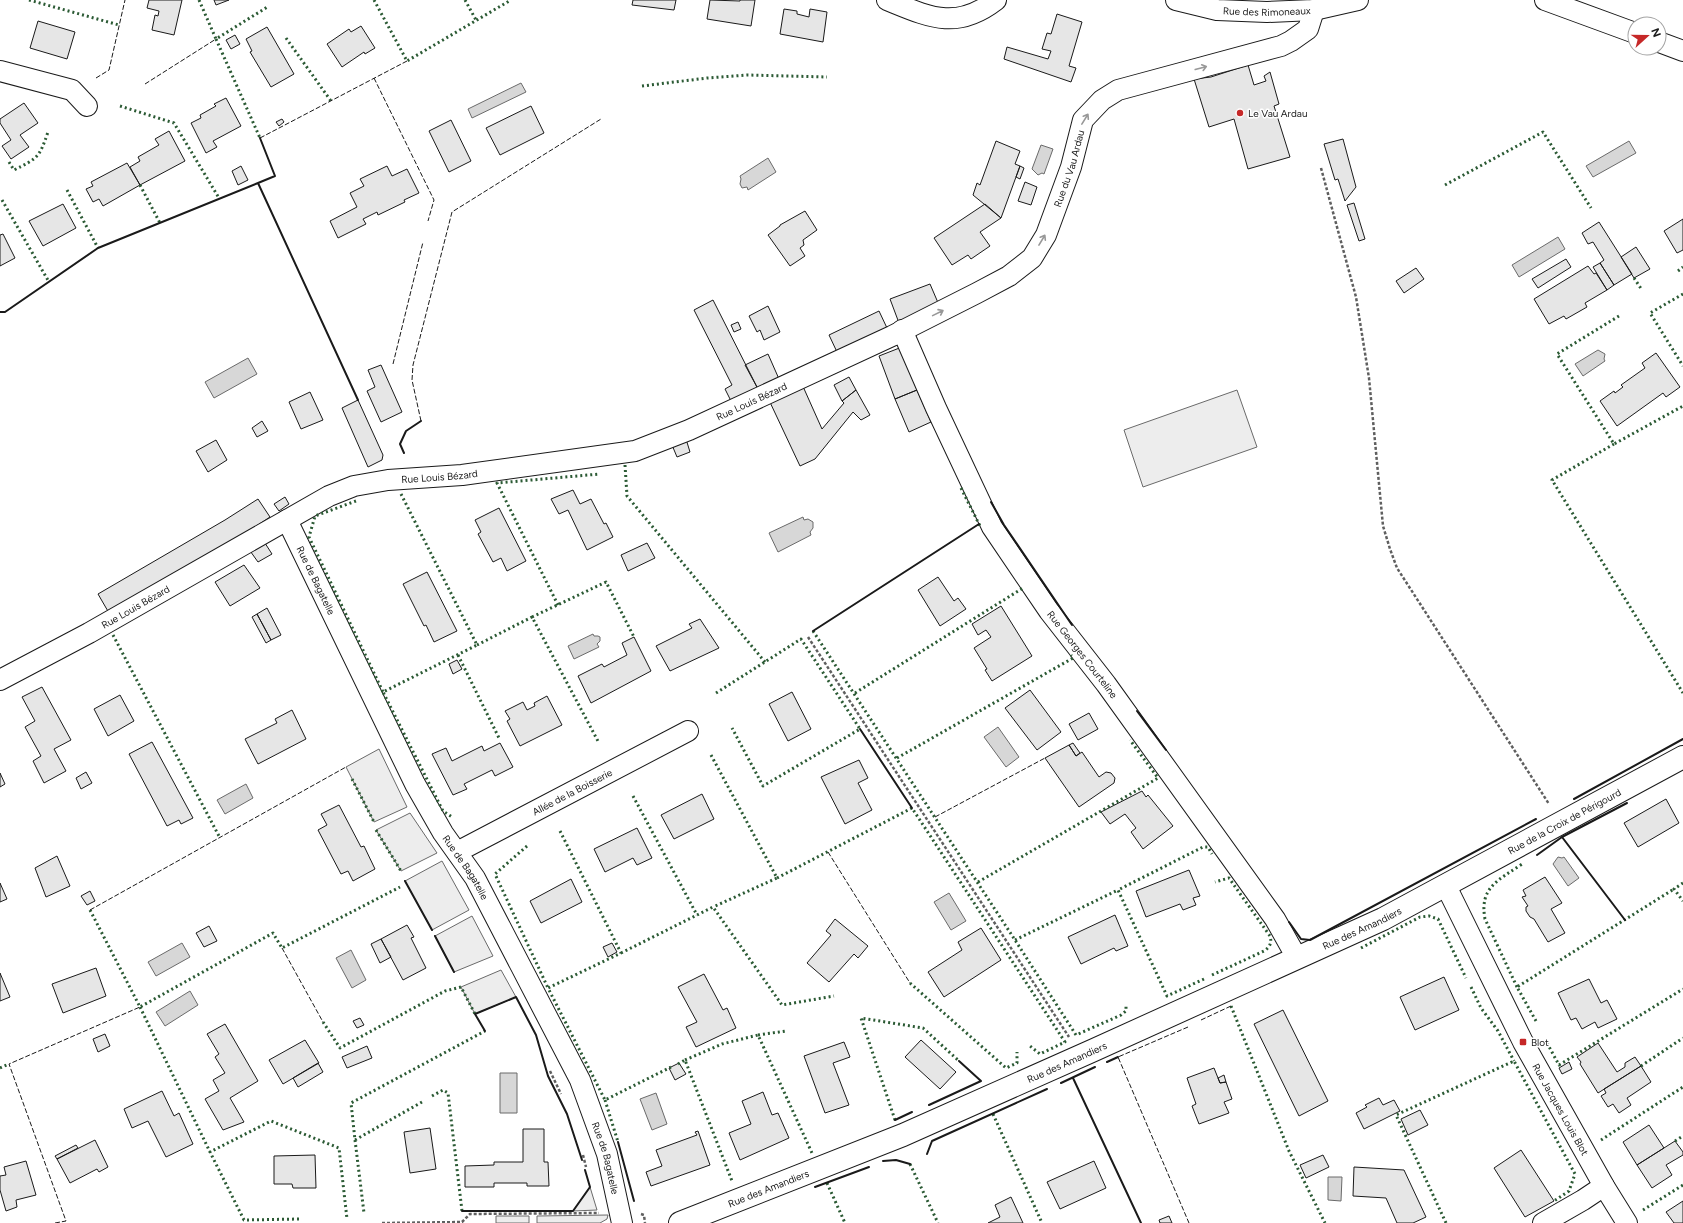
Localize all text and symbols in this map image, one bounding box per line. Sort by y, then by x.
street label: Rue des Rimoneaux [1223,4,1311,19]
north arrow [1627,16,1667,56]
text: N [1648,26,1663,39]
one-way arrow [1194,64,1207,72]
place label: Le Vau Ardau [1248,107,1308,120]
marker: Le Vau Ardau [1235,108,1245,118]
one-way arrow [1081,113,1090,124]
street label: Rue du Vau Ardau [1050,128,1087,209]
one-way arrow [1039,234,1047,246]
one-way arrow [931,309,943,316]
street label: Rue Louis Bézard [714,379,789,423]
street label: Rue Louis Bézard [401,466,479,486]
street label: Rue de Bagatelle [294,544,339,617]
street label: Rue Louis Bézard [99,582,172,631]
street label: Rue Georges Courteline [1045,608,1121,701]
street label: Allée de la Boisserie [530,765,615,818]
street label: Rue de la Croix de Périgourd [1505,785,1623,857]
street label: Rue de Bagatelle [440,832,492,902]
street label: Rue des Amandiers [1320,904,1404,952]
place label: Blot [1531,1036,1549,1049]
marker: Blot [1518,1037,1528,1047]
street label: Rue des Amandiers [1025,1038,1109,1086]
street label: Rue Jacques Louis Blot [1530,1061,1592,1158]
street label: Rue de Bagatelle [589,1120,622,1196]
street label: Rue des Amandiers [726,1166,811,1210]

